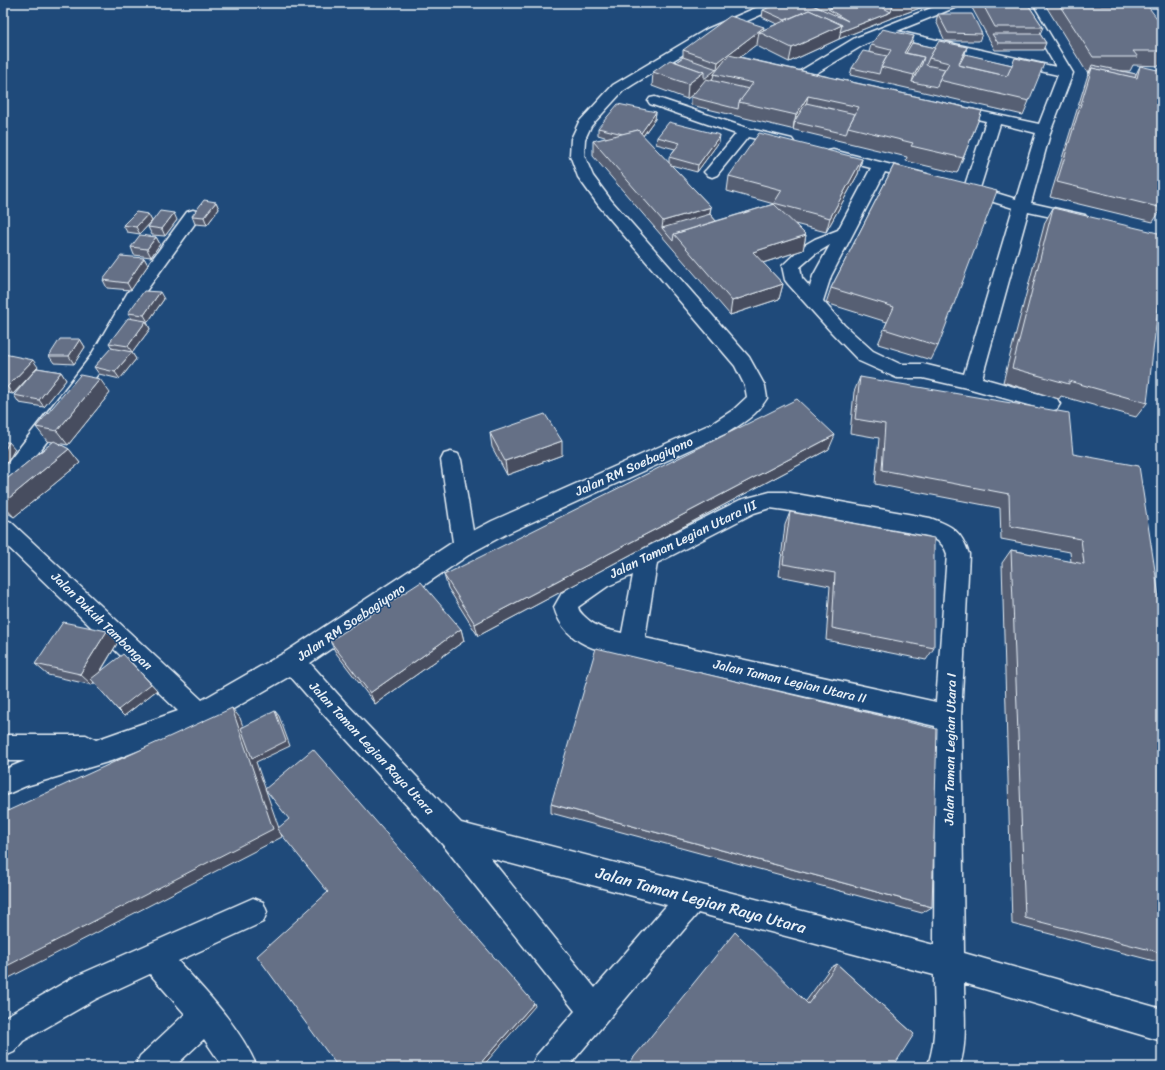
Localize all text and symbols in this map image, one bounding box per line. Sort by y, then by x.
street label: Jalan RM Soebagiyono [570,429,697,503]
street label: Jalan Taman Legian Utara III [605,493,761,585]
street label: Jalan Dukuh Tambangan [45,565,158,676]
street label: Jalan RM Soebagiyono [291,577,411,668]
street label: Jalan Taman Legian Utara II [710,652,869,710]
street label: Jalan Taman Legian Utara I [937,673,963,826]
street label: Jalan Taman Legian Raya Utara [303,675,441,821]
street label: Jalan Taman Legian Raya Utara [592,858,810,942]

